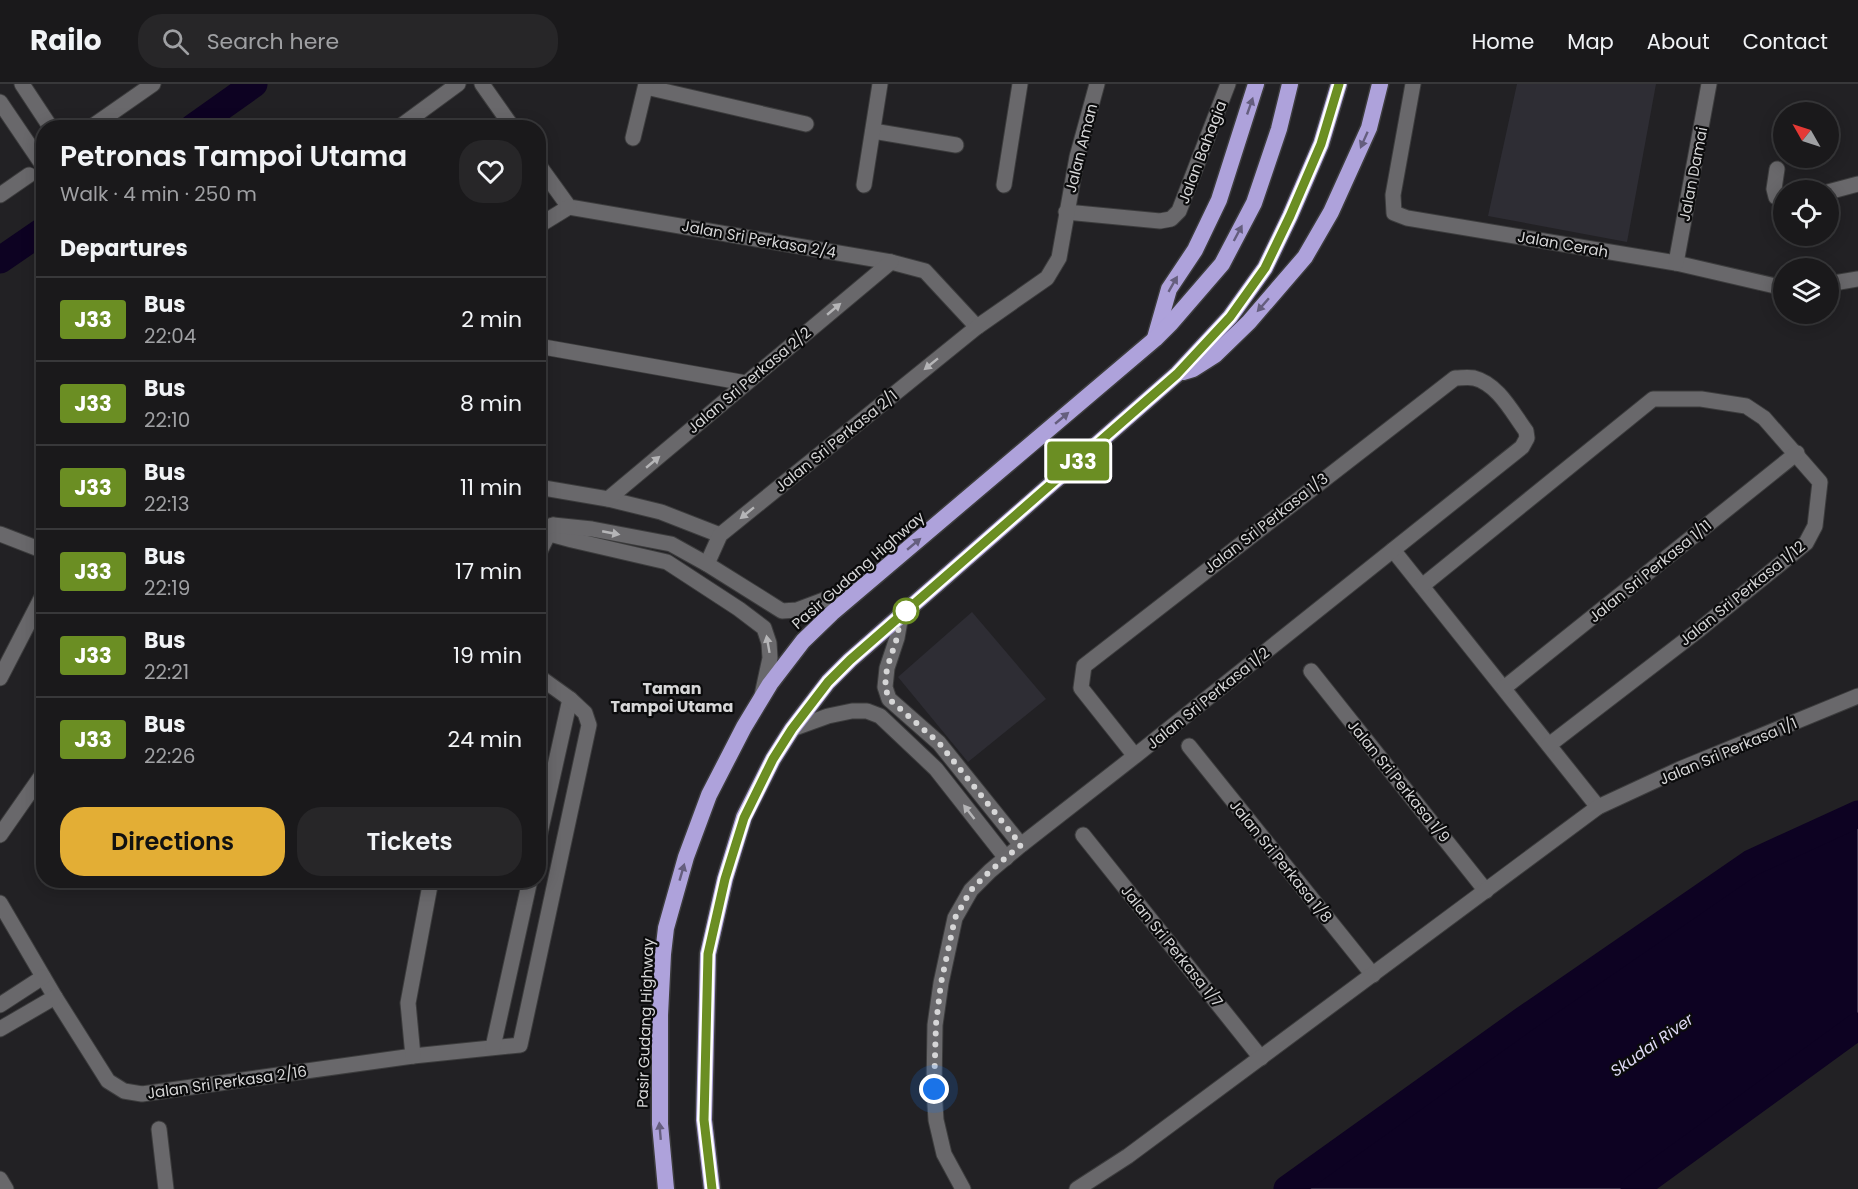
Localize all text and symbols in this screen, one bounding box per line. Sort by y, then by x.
search box [138,14,558,68]
text: Railo [30,21,102,60]
icon: search [159,25,192,58]
text: Search here [207,26,339,57]
text: Home [1472,27,1534,56]
text: Map [1567,27,1614,56]
text: About [1647,27,1710,56]
text: Contact [1743,27,1828,56]
one-way arrow [1246,97,1256,115]
street label: Jalan Bahagia [1173,98,1231,206]
street label: Jalan Aman [1060,101,1102,195]
north arrow [1773,102,1839,168]
map controls [1773,102,1839,324]
street label: Jalan Damai [1674,125,1712,223]
one-way arrow [1359,132,1368,149]
text: Petronas Tampoi Utama [60,137,407,176]
button: heart [459,140,522,203]
text: Walk · 4 min · 250 m [60,180,257,208]
button: locate [1773,180,1839,246]
street label: Jalan Sri Perkasa 2/4 [680,215,838,263]
one-way arrow [1233,224,1243,241]
street label: Jalan Cerah [1516,226,1610,262]
text: Departures [60,233,188,264]
button: layers [1773,258,1839,324]
one-way arrow [1168,275,1178,292]
text: Bus [144,289,186,320]
one-way arrow [1257,297,1270,312]
one-way arrow [826,303,842,316]
text: 2 min [461,304,522,335]
text: J33 [74,305,112,334]
text: 22:04 [144,322,196,350]
street label: Jalan Sri Perkasa 2/2 [683,322,815,438]
one-way arrow [924,358,939,370]
text: Bus [144,373,186,404]
street label: Jalan Sri Perkasa 2/1 [770,385,902,497]
text: 8 min [460,388,522,419]
text: J33 [74,389,112,418]
text: 22:10 [144,406,190,434]
one-way arrow [1054,412,1069,425]
line badge: J33 [1044,442,1112,481]
text: J33 [1059,447,1097,476]
one-way arrow [645,455,661,468]
text: Bus [144,457,186,488]
street label: Jalan Sri Perkasa 1/3 [1200,468,1332,578]
text: 11 min [460,472,522,503]
text: J33 [74,473,112,502]
text: 22:13 [144,490,189,518]
street label: Pasir Gudang Highway [787,506,929,634]
one-way arrow [739,507,755,520]
street label: Jalan Sri Perkasa 1/11 [1584,515,1716,627]
one-way arrow [602,529,621,538]
street label: Jalan Sri Perkasa 1/12 [1675,536,1809,650]
one-way arrow [906,538,922,551]
text: Bus [144,541,186,572]
text: 17 min [455,556,522,587]
text: J33 [74,557,112,586]
text: 22:19 [144,574,190,602]
unlabelled marker [893,598,919,624]
text: Bus [144,625,186,656]
one-way arrow [763,634,772,653]
text: 19 min [453,640,522,671]
text: J33 [74,641,112,670]
street label: Jalan Sri Perkasa 1/2 [1142,642,1274,754]
text: 22:21 [144,658,189,686]
district label: Taman Tampoi Utama [611,677,733,718]
text: Bus [144,709,186,740]
street label: Jalan Sri Perkasa 1/1 [1656,712,1800,790]
street label: Jalan Sri Perkasa 1/9 [1343,715,1455,847]
text: 24 min [447,724,522,755]
text: J33 [74,725,112,754]
text: 22:26 [144,742,195,770]
street label: Jalan Sri Perkasa 1/8 [1225,795,1337,927]
one-way arrow [964,804,976,819]
button: Directions [60,807,285,876]
button: Tickets [297,807,522,876]
one-way arrow [678,863,687,881]
street label: Jalan Sri Perkasa 1/7 [1116,881,1228,1011]
street label: Pasir Gudang Highway [632,937,658,1108]
water label: Skudai River [1606,1007,1699,1082]
street label: Jalan Sri Perkasa 2/16 [146,1060,308,1104]
your location [919,1074,949,1104]
one-way arrow [656,1121,665,1140]

